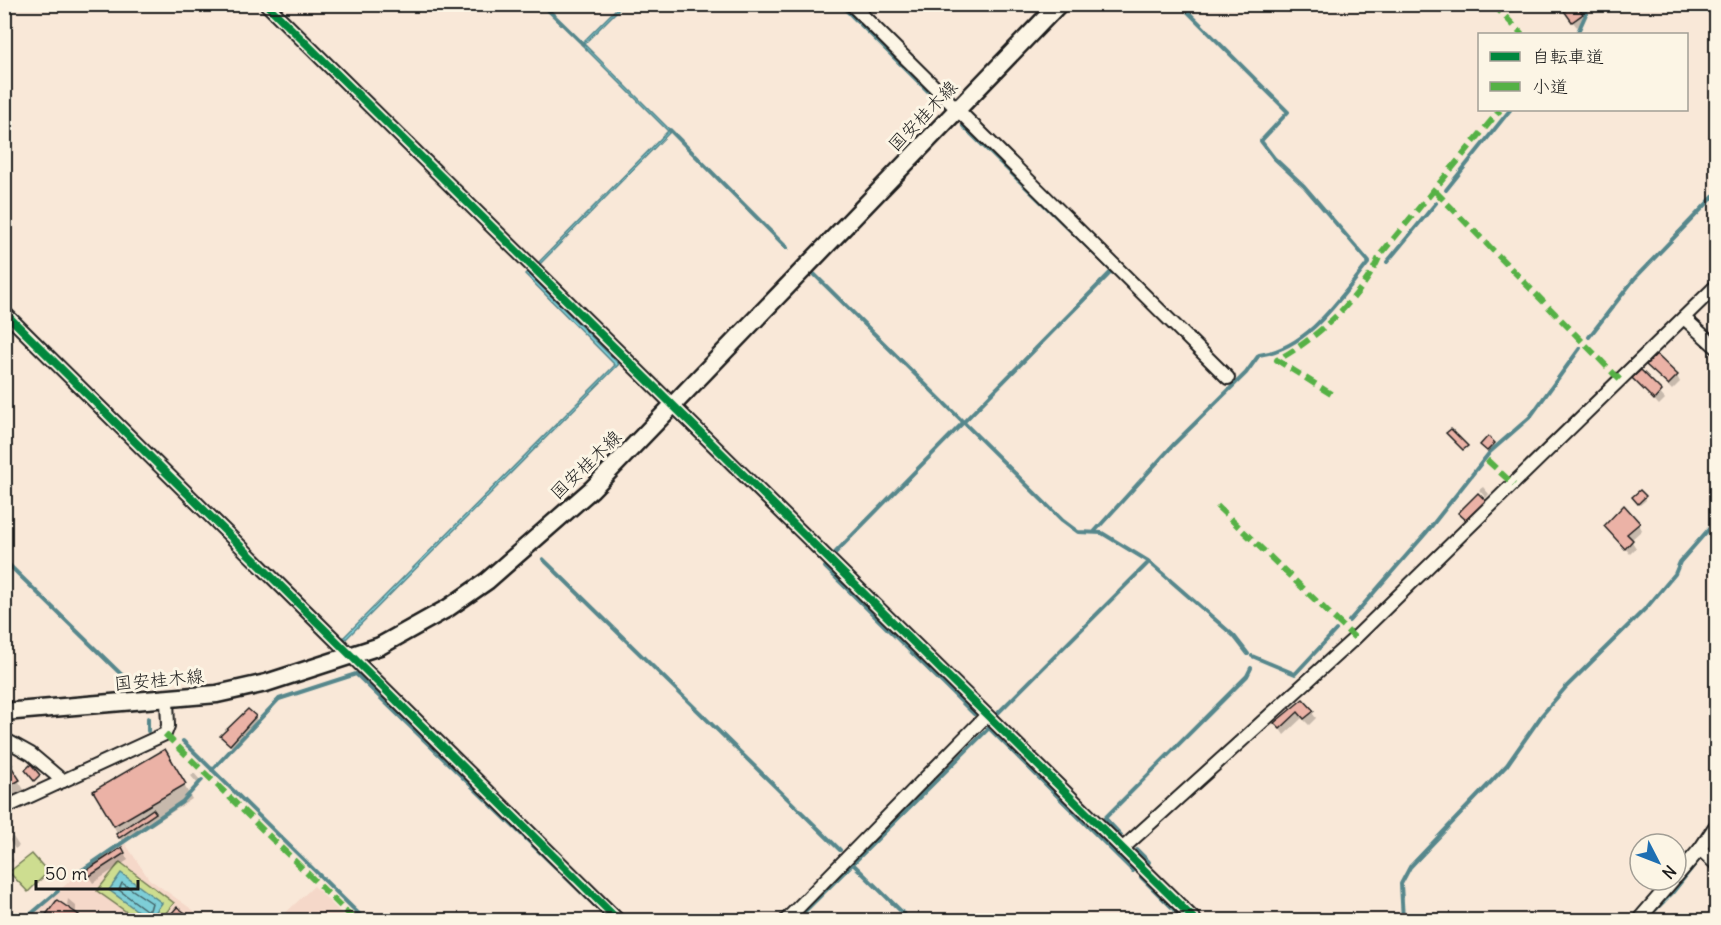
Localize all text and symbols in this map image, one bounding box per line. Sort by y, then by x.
legend [1478,33,1688,111]
text: 自転車道 [1532,45,1604,68]
street label: 国安桂木線 [883,75,962,156]
text: 小道 [1532,75,1568,98]
street label: 国安桂木線 [545,425,626,504]
street label: 国安桂木線 [113,664,205,695]
north arrow [1628,832,1688,892]
scale bar [36,853,138,891]
text: N [1658,861,1680,883]
text: 50 m [45,862,87,885]

